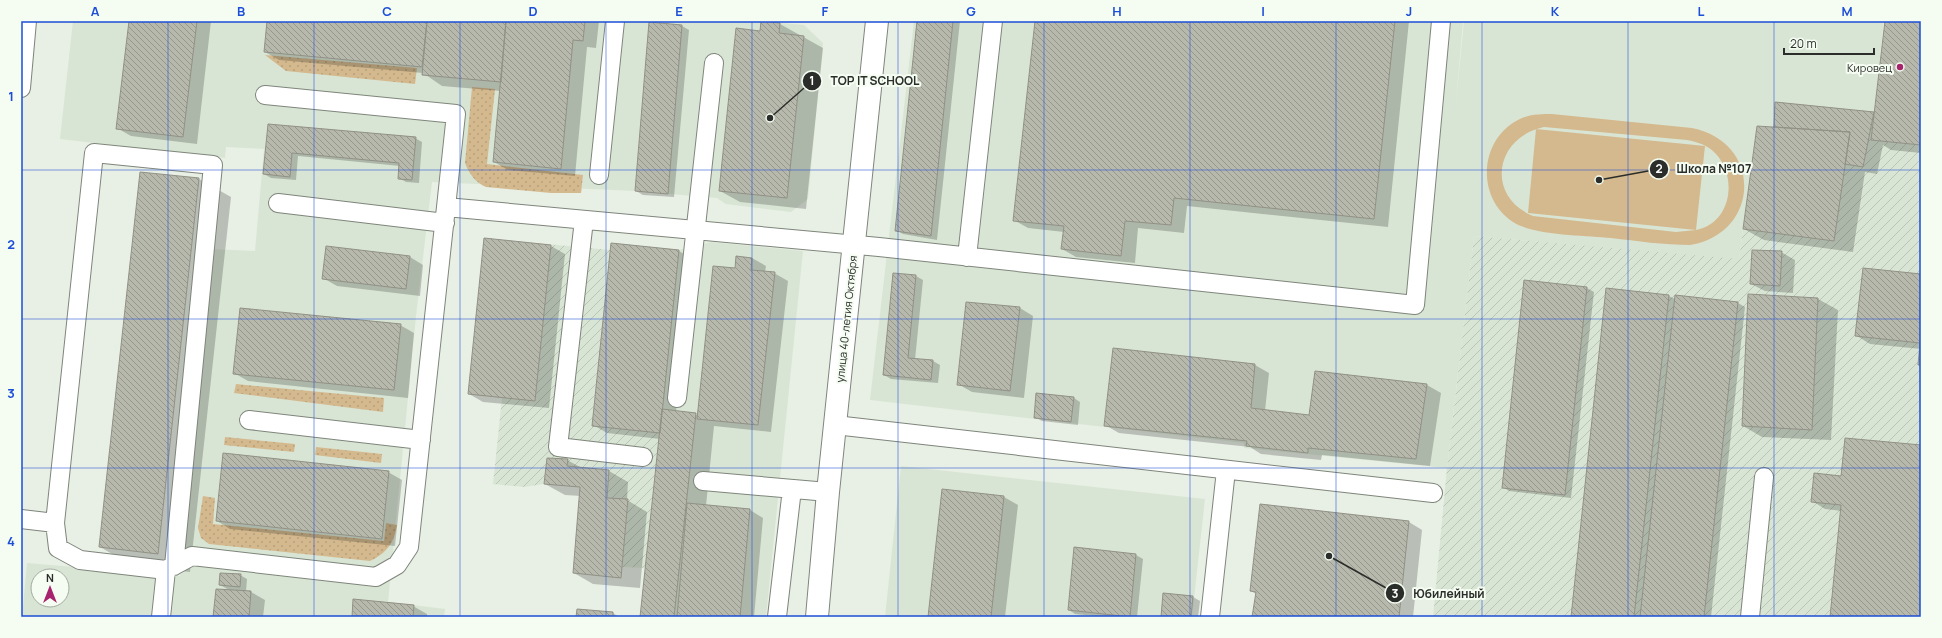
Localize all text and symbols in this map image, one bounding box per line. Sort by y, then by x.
text: A [91,2,100,20]
text: B [237,2,245,20]
text: C [382,2,392,20]
text: D [528,2,538,20]
text: E [675,2,683,20]
text: F [822,2,829,20]
text: G [966,2,976,20]
text: H [1112,2,1122,20]
text: I [1261,2,1265,20]
text: J [1406,2,1412,20]
text: K [1551,2,1560,20]
text: L [1698,2,1705,20]
text: M [1841,2,1853,20]
scale bar [1784,30,1874,56]
text: 20 m [1790,35,1817,52]
place label: Кировец [1847,60,1892,75]
marker: Кировец [1895,62,1905,72]
callout: TOP IT SCHOOL [802,69,927,93]
text: 1 [809,72,815,89]
text: TOP IT SCHOOL [831,72,920,89]
text: 1 [8,87,14,105]
callout: Школа №107 [1649,157,1760,181]
text: 2 [1655,160,1663,177]
text: Школа №107 [1677,160,1751,177]
text: 2 [7,235,15,253]
street label: улица 40-летия Октября [832,255,860,383]
text: 3 [7,384,15,402]
text: 4 [7,532,15,550]
north arrow [30,568,70,608]
text: N [46,570,54,585]
callout: Юбилейный [1385,581,1493,605]
text: 3 [1392,585,1399,602]
text: Юбилейный [1413,585,1485,602]

